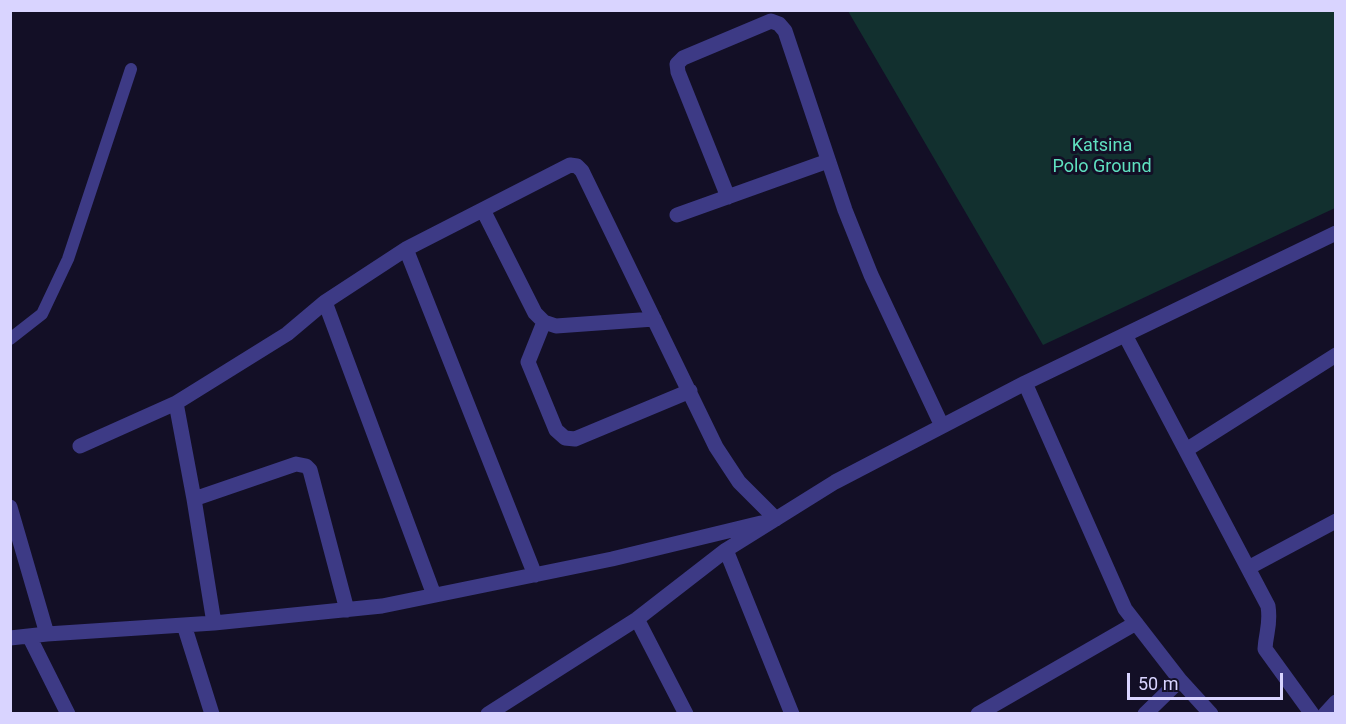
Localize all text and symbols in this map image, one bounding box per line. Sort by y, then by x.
park label: Katsina Polo Ground [1052,135,1152,178]
scale bar [1130,661,1286,699]
text: 50 m [1138,673,1178,694]

